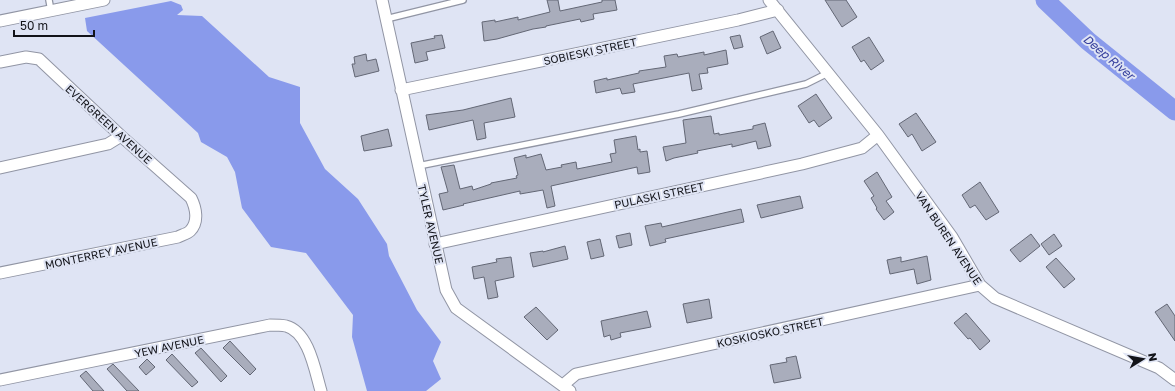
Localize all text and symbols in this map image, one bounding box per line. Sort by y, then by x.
scale bar [14,12,94,38]
text: 50 m [20,18,48,33]
water label: Deep River [1080,31,1139,84]
street label: SOBIESKI STREET [542,35,638,67]
street label: EVERGREEN AVENUE [63,82,155,166]
street label: PULASKI STREET [613,179,705,211]
street label: TYLER AVENUE [416,183,447,265]
street label: VAN BUREN AVENUE [913,189,985,287]
street label: MONTERREY AVENUE [44,235,159,271]
street label: KOSKIOSKO STREET [716,314,825,350]
street label: YEW AVENUE [133,332,205,360]
north arrow [1123,339,1163,379]
text: N [1146,352,1160,362]

